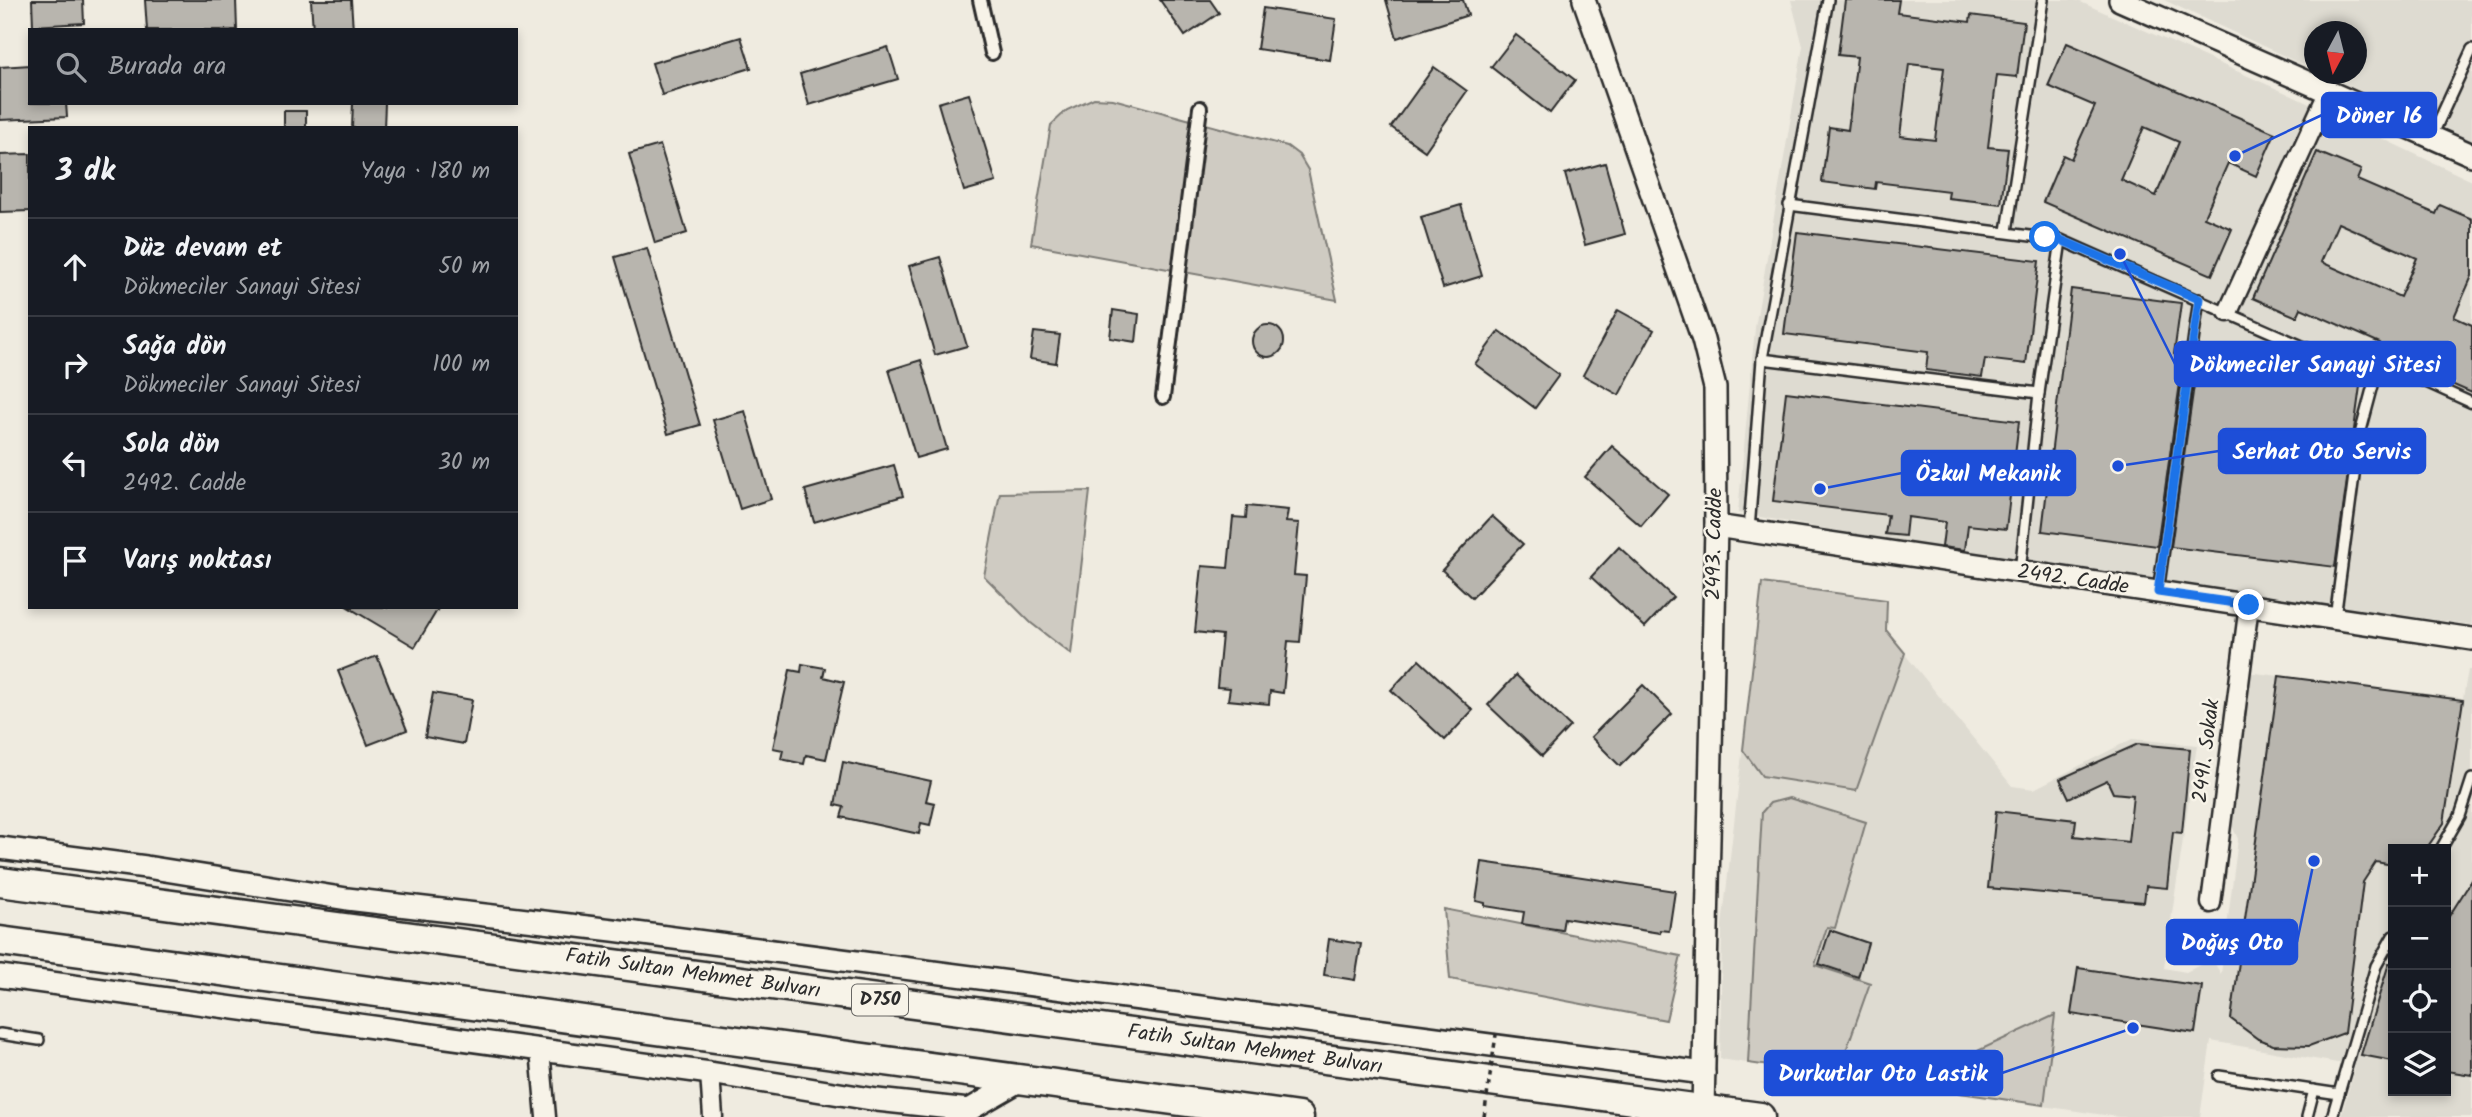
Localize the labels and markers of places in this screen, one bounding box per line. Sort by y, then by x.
callout: Döner 16 [2322,93,2436,137]
callout: Dökmeciler Sanayi Sitesi [2175,342,2455,386]
callout: Serhat Oto Servis [2219,429,2425,473]
callout: Özkul Mekanik [1902,451,2075,495]
callout: Doğuş Oto [2167,920,2297,964]
callout: Durkutlar Oto Lastik [1765,1051,2002,1095]

